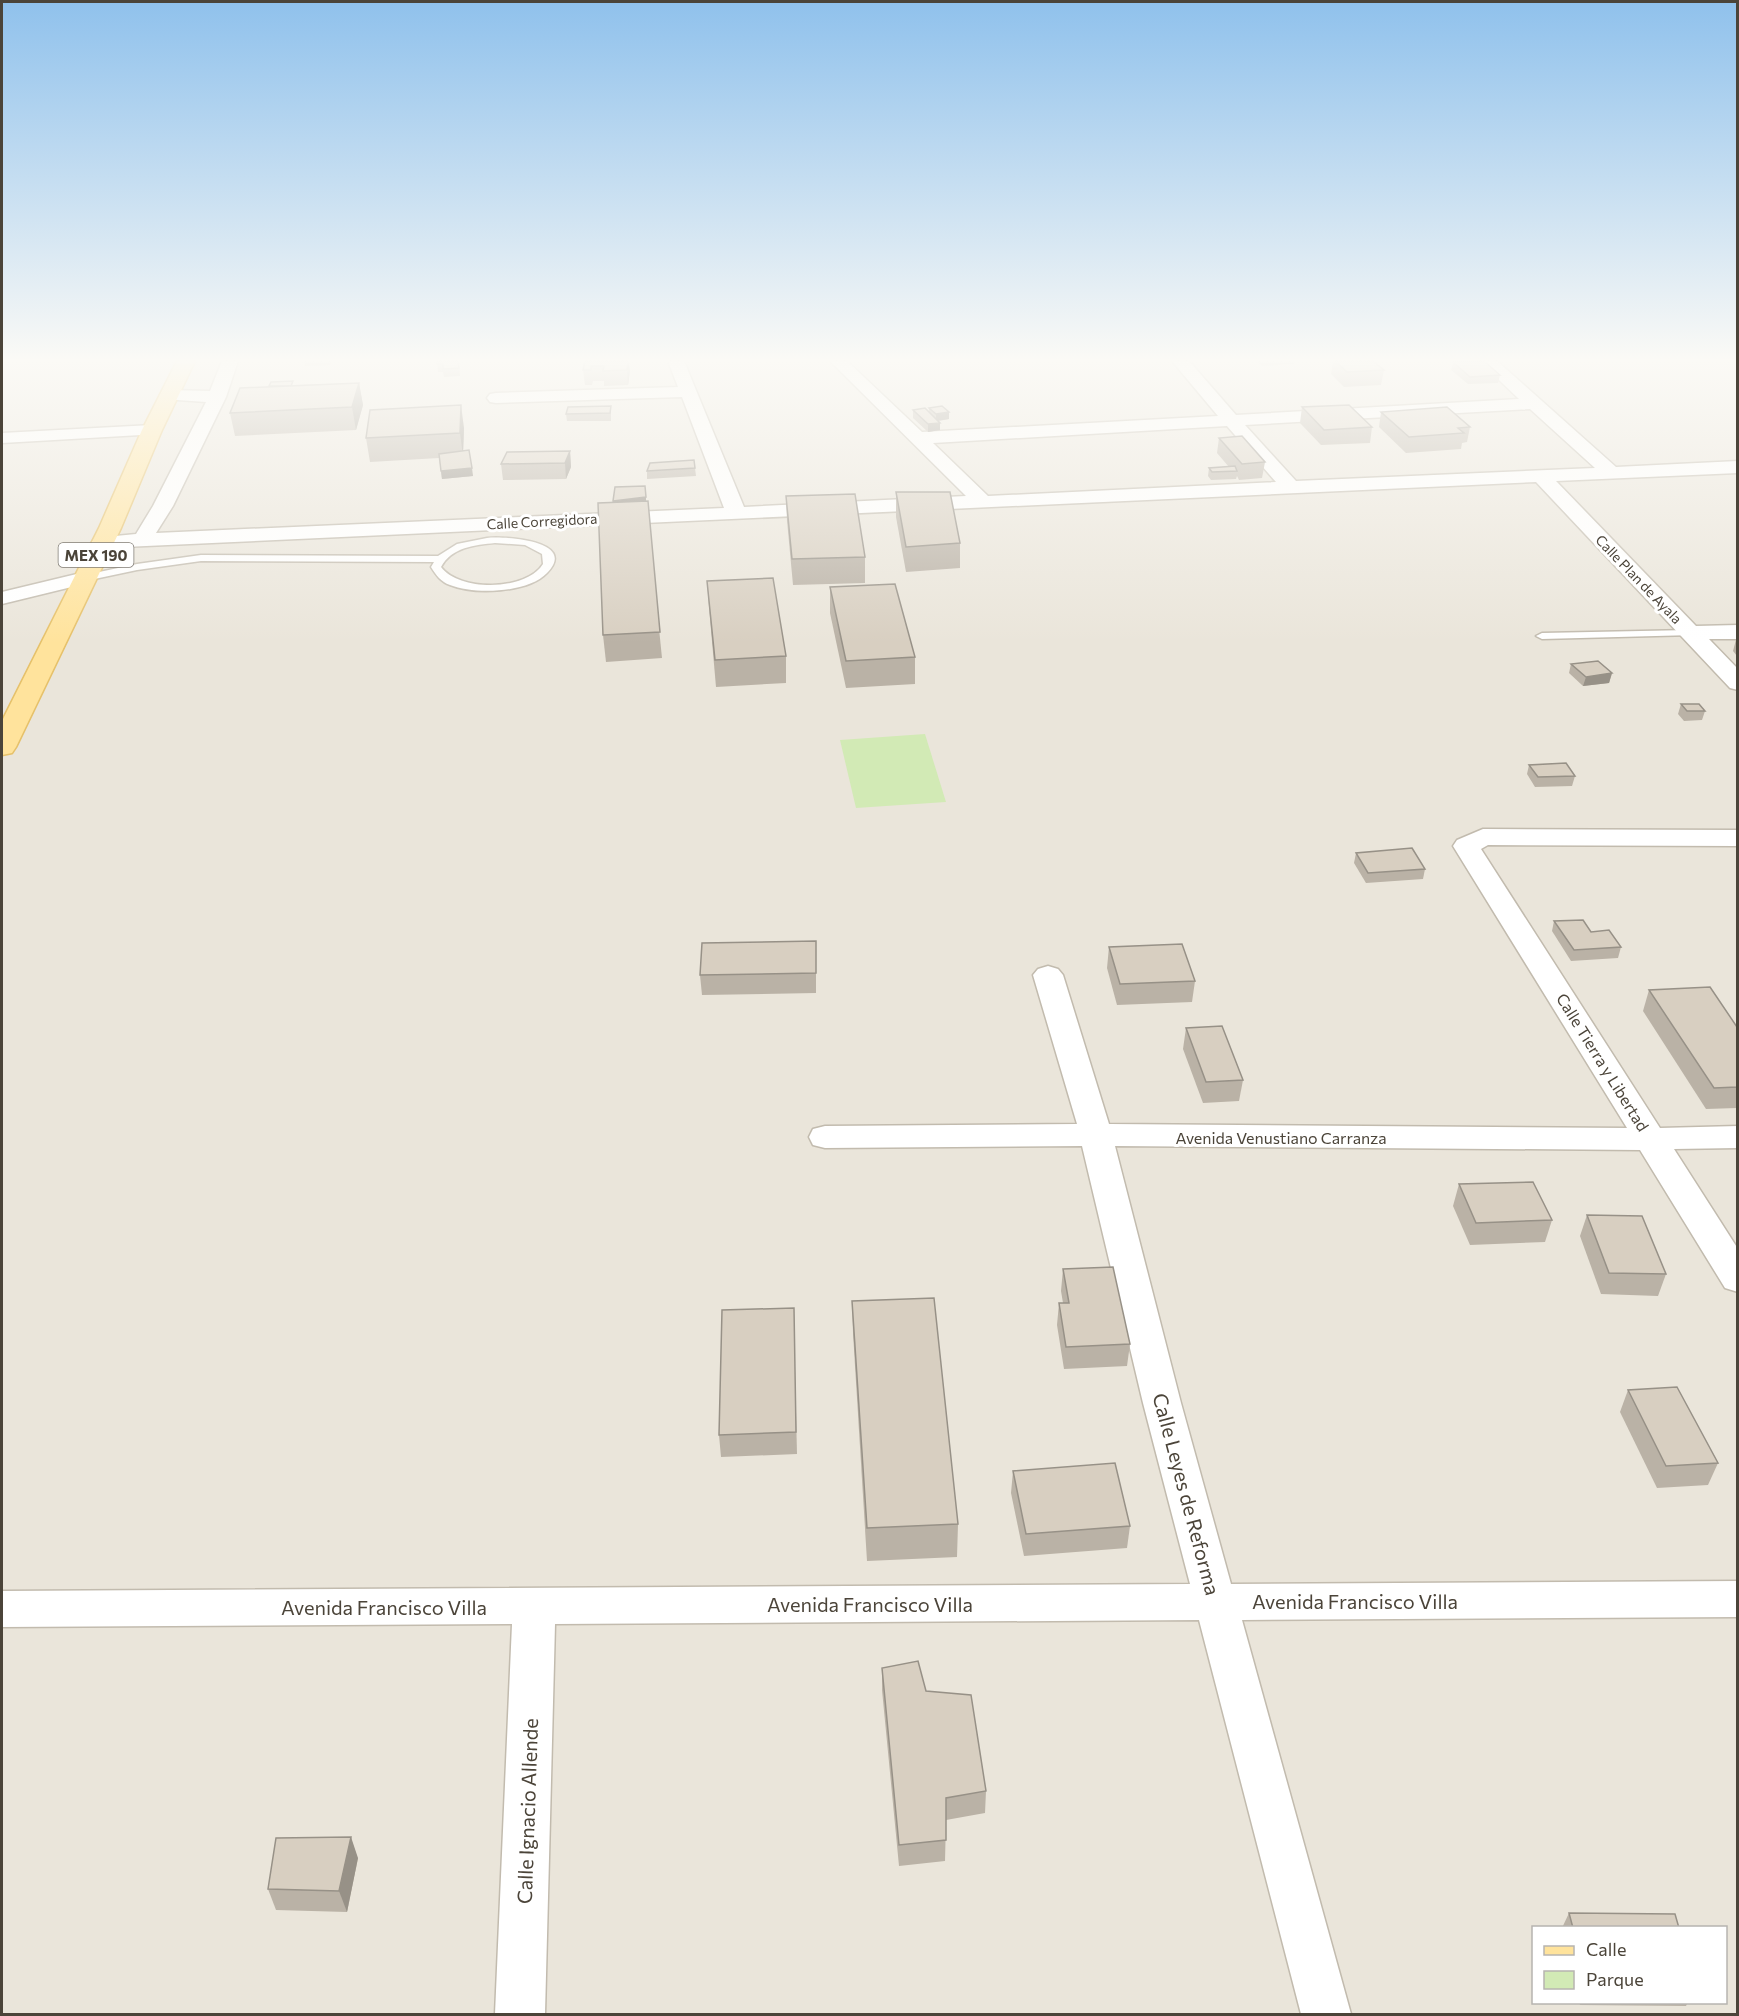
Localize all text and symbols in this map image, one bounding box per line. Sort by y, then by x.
street label: Calle Corregidora [486,510,598,532]
street label: Calle Plan de Ayala [1592,531,1686,627]
road number: MEX 190 [58,543,134,567]
street label: Calle Tierra y Libertad [1553,990,1653,1134]
street label: Avenida Venustiano Carranza [1175,1128,1387,1147]
street label: Calle Leyes de Reforma [1148,1390,1226,1598]
street label: Avenida Francisco Villa [1252,1589,1458,1613]
street label: Avenida Francisco Villa [767,1592,973,1616]
street label: Avenida Francisco Villa [281,1595,487,1619]
street label: Calle Ignacio Allende [512,1718,542,1904]
legend [1532,1926,1727,2004]
text: Calle [1586,1938,1626,1960]
text: Parque [1586,1968,1644,1990]

